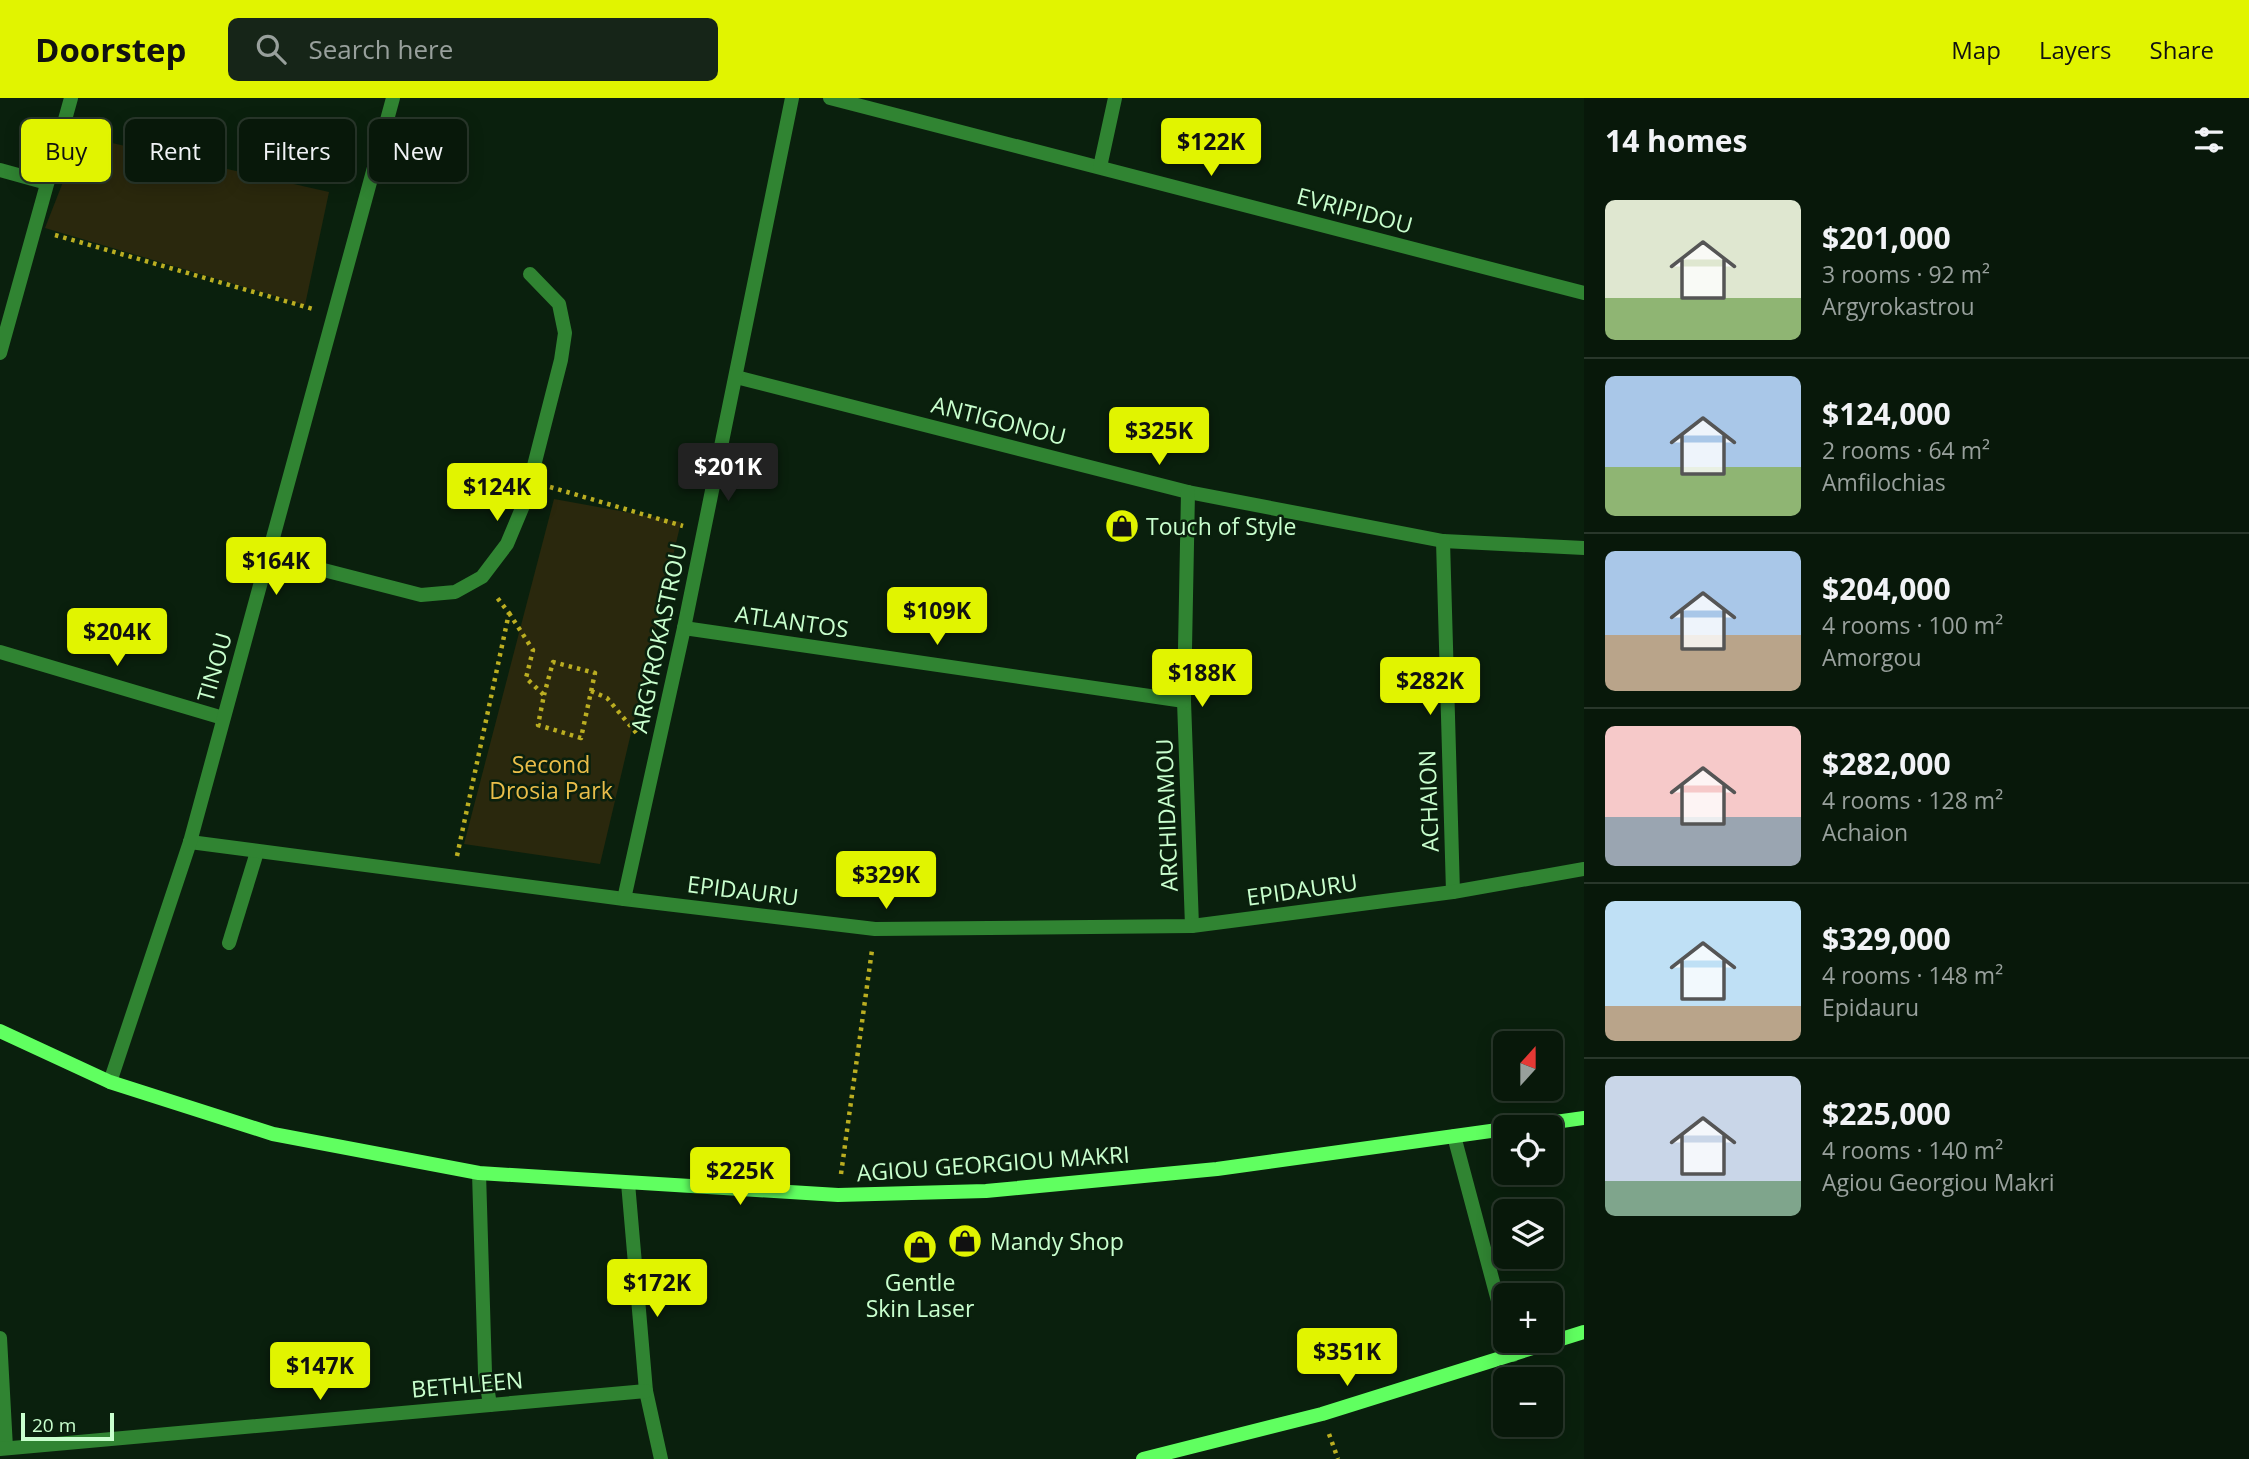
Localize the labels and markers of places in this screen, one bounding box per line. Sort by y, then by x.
pin: $122K [1162,118,1260,178]
pin: $325K [1110,408,1208,467]
pin: $201K [679,444,777,503]
pin: $124K [448,464,546,523]
shop icon: Touch of Style [1103,507,1141,545]
place label: Touch of Style [1146,510,1296,542]
pin: $164K [227,538,325,597]
pin: $109K [888,588,986,647]
pin: $204K [68,608,166,668]
pin: $188K [1153,650,1251,709]
pin: $282K [1381,658,1479,717]
pin: $329K [837,852,935,911]
pin: $225K [691,1148,789,1207]
shop icon: Mandy Shop [946,1222,984,1260]
place label: Mandy Shop [990,1225,1124,1257]
shop icon: Gentle Skin Laser [901,1228,939,1266]
pin: $172K [608,1260,706,1319]
place label: Gentle Skin Laser [866,1266,975,1324]
pin: $351K [1298,1328,1396,1388]
pin: $147K [271,1342,369,1402]

